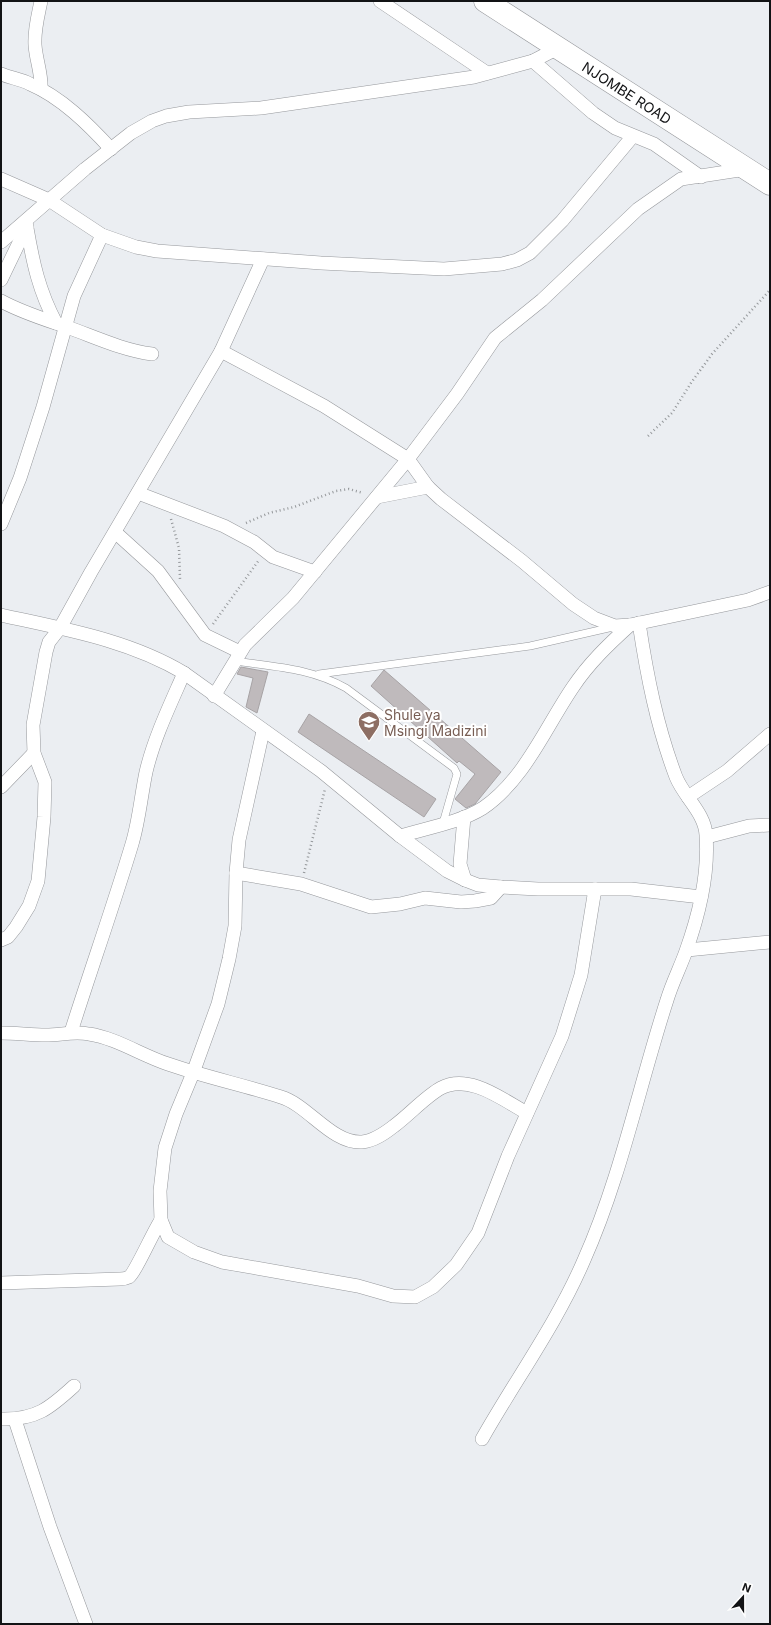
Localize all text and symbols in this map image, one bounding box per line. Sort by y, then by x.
street label: NJOMBE ROAD [579,57,675,127]
place label: Shule ya Msingi Madizini [384,706,487,739]
school or university icon: Shule ya Msingi Madizini [356,709,382,742]
north arrow [723,1577,763,1617]
text: N [740,1580,753,1596]

